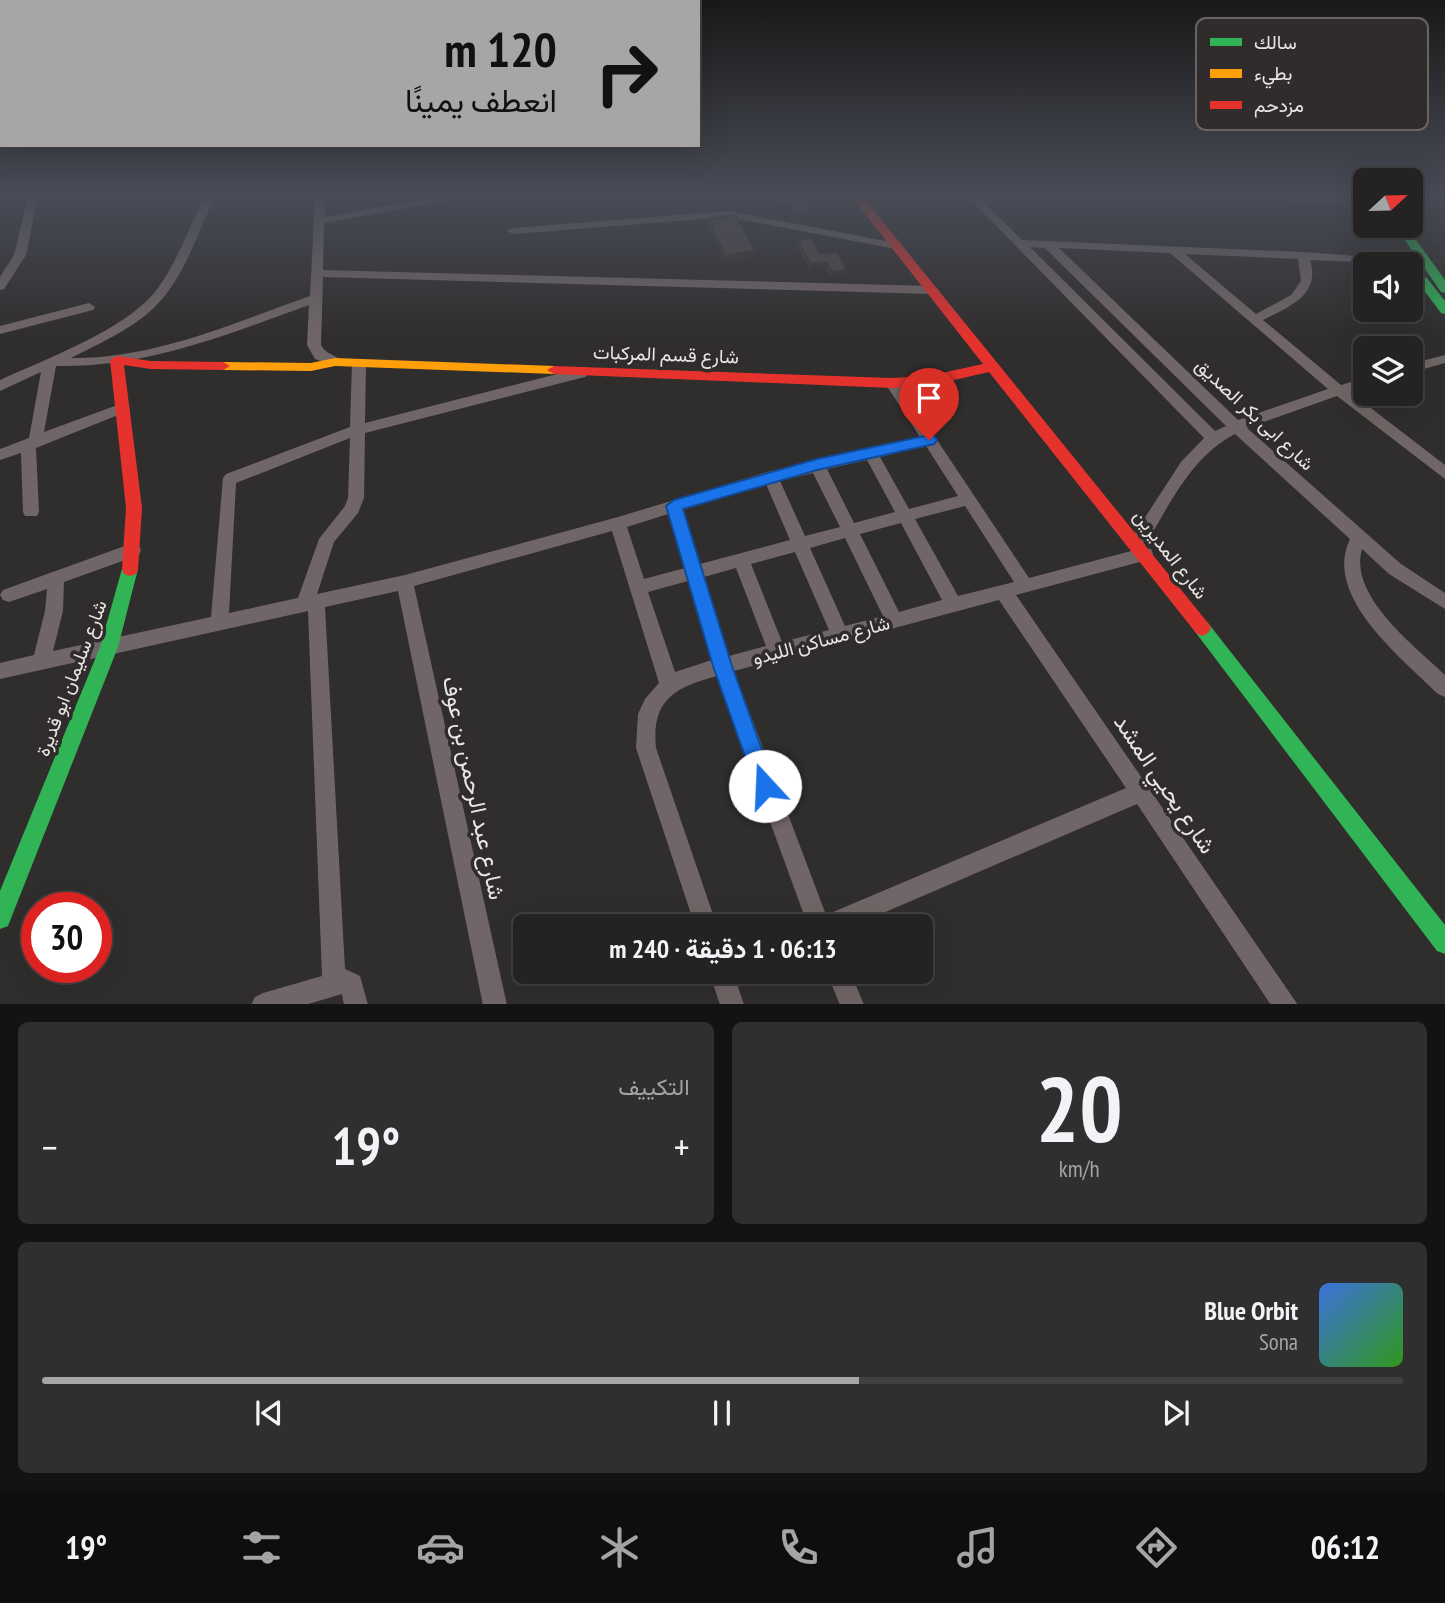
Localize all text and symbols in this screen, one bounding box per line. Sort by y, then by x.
text: 120 m [444,17,557,81]
legend [1196,18,1428,130]
icon: right [581,28,672,119]
text: سالك [1254,30,1297,54]
text: بطيء [1254,61,1292,89]
text: انعطف يمينًا [405,79,557,121]
text: مزدحم [1254,93,1304,118]
north arrow [1353,168,1423,238]
map controls [1353,168,1423,406]
button: sound [1353,252,1423,322]
button: layers [1353,336,1423,406]
street label: شارع قسم المركبات [593,339,739,370]
street label: شارع ابى بكر الصديق [1190,353,1319,476]
pin [899,368,959,440]
icon: arrive [910,379,948,417]
street label: شارع المديرين [1128,504,1213,604]
street label: شارع سليمان ابو قديرة [30,596,113,760]
street label: شارع مساكن الليدو [750,610,892,671]
street label: شارع عبد الرحمن بن عوف [435,674,512,903]
street label: شارع يحيي المشد [1104,708,1223,862]
position arrow [728,749,802,823]
speed limit sign: 30 [21,892,112,983]
text: 06:13 · 1 دقيقة · 240 m [609,932,837,965]
text: 20 [1036,1049,1123,1167]
text: التكييف [618,1072,690,1101]
text: 19° [331,1112,400,1179]
text: − [42,1122,58,1171]
text: + [674,1122,689,1171]
text: km/h [1059,1154,1100,1183]
text: Blue Orbit [1204,1294,1298,1327]
text: Sona [1259,1327,1298,1356]
icon: previous [250,1394,288,1432]
icon: pause [703,1394,741,1432]
icon: next [1157,1394,1195,1432]
icon: filters [237,1523,286,1572]
icon: car [416,1523,465,1572]
icon: climate [595,1523,644,1572]
icon: phone [774,1523,823,1572]
icon: music [953,1523,1002,1572]
icon: directions [1132,1523,1181,1572]
text: 19° [65,1526,107,1568]
text: 06:12 [1311,1526,1380,1568]

